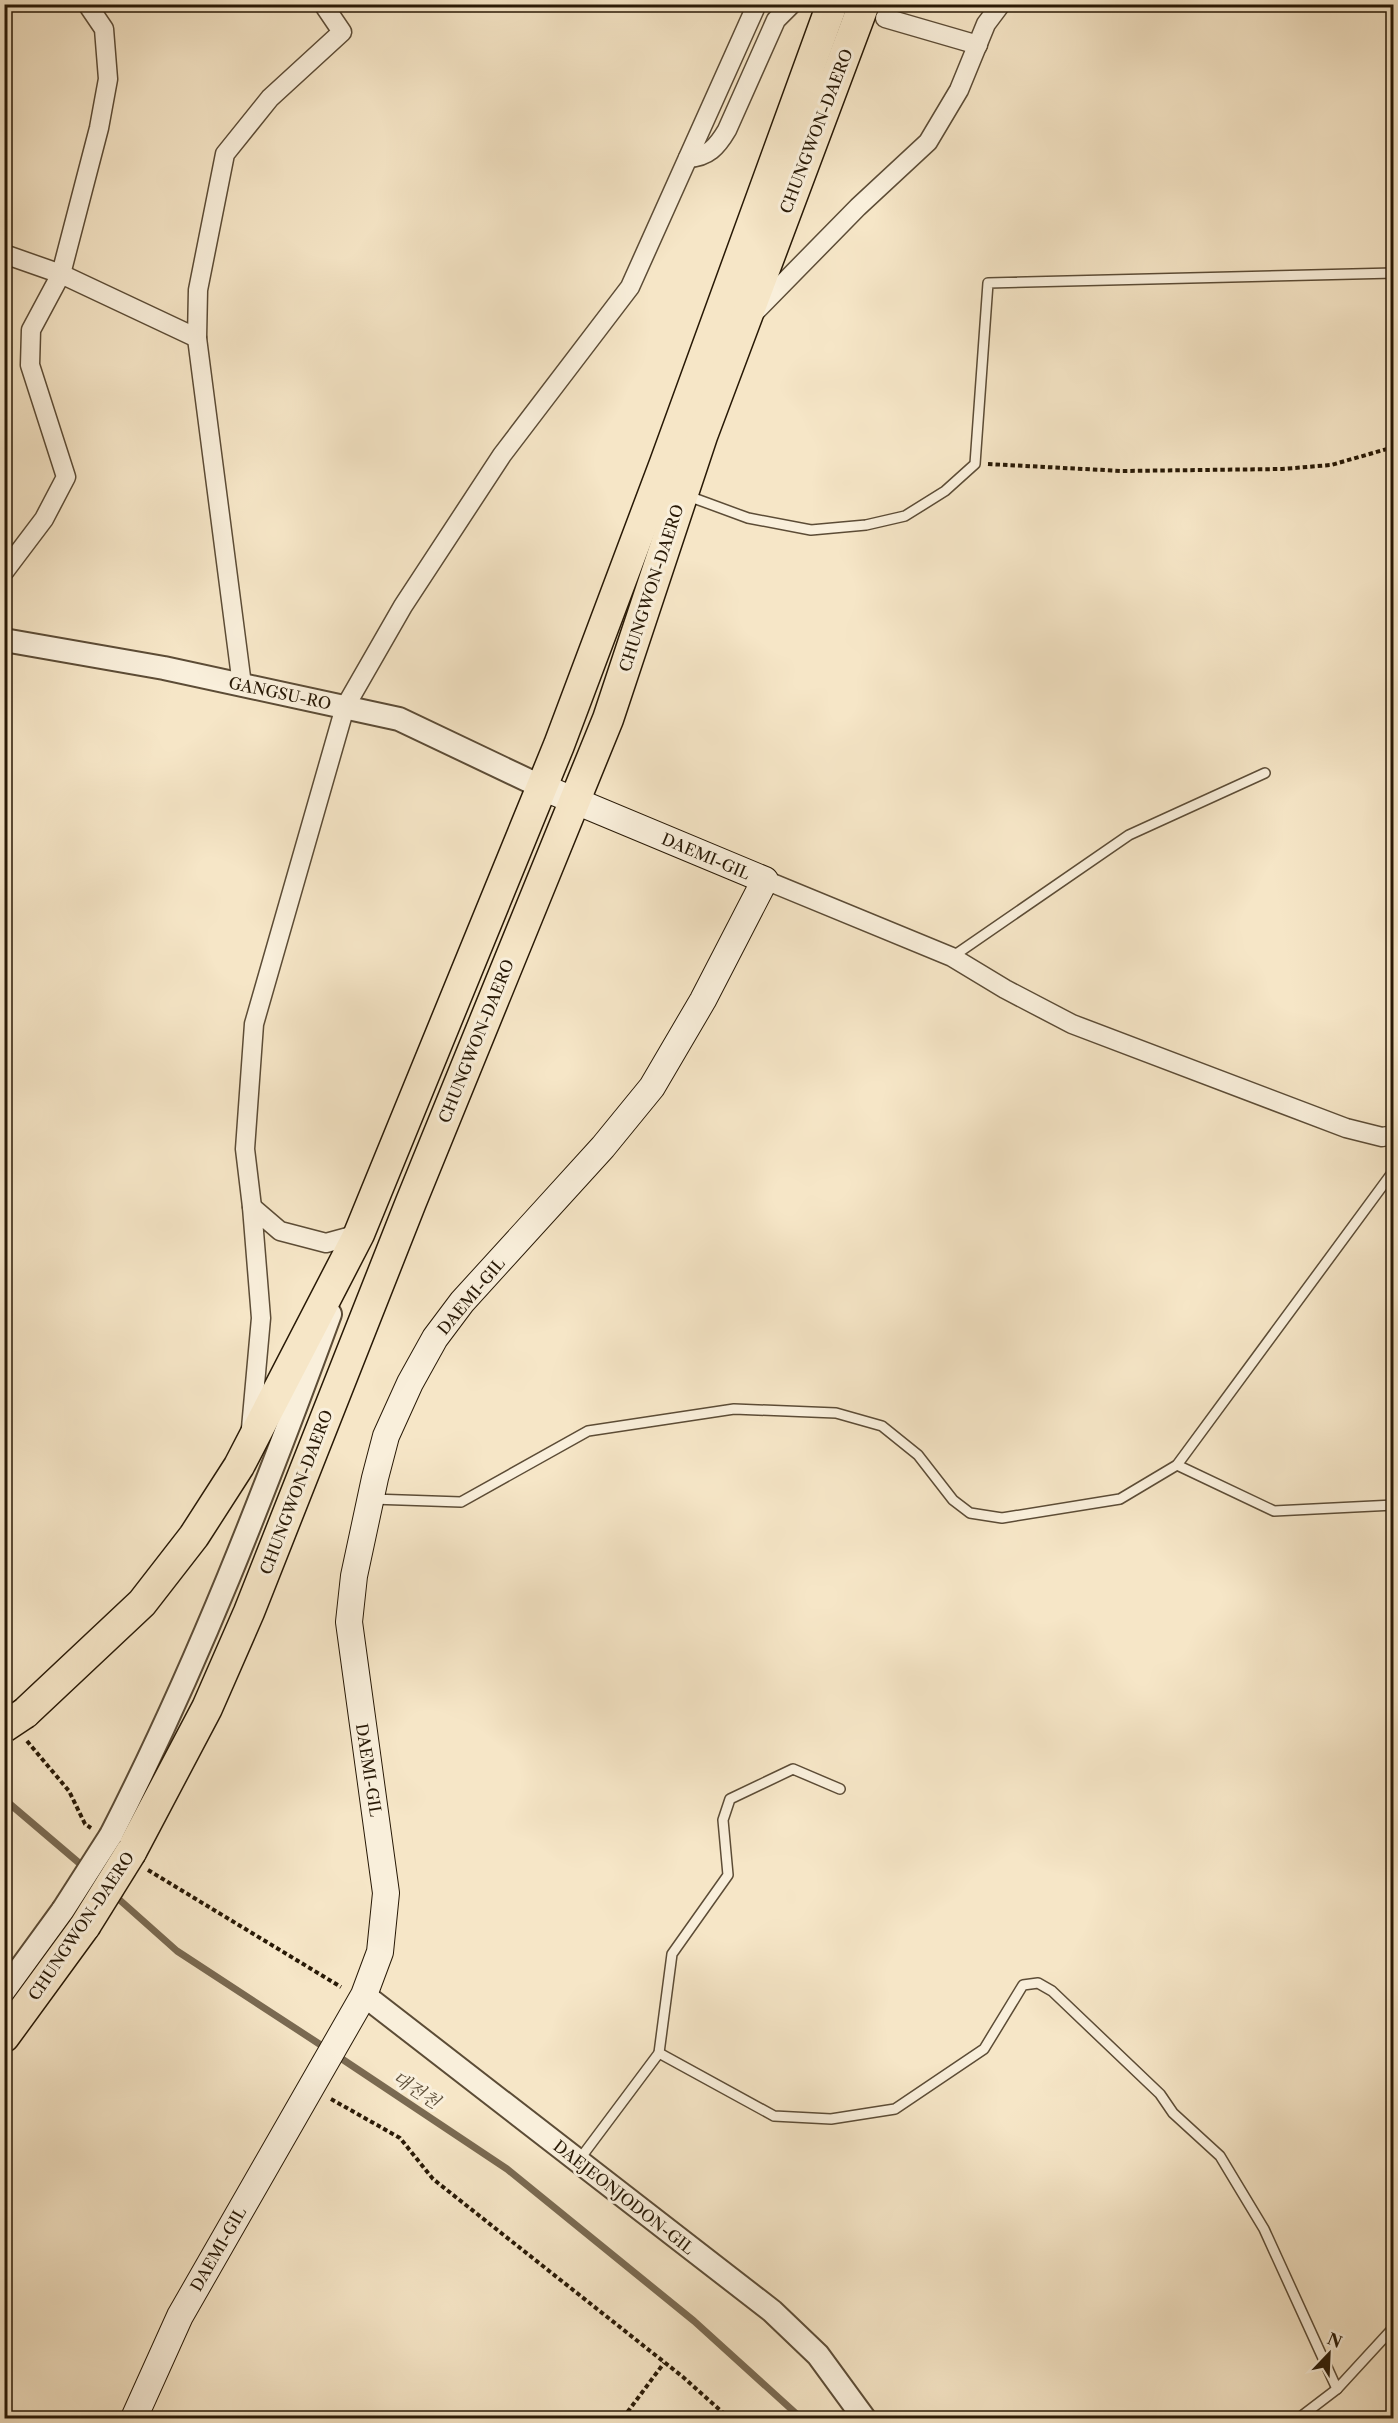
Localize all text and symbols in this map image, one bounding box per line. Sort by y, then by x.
street label: CHUNGWON-DAERO [775,46,857,216]
street label: CHUNGWON-DAERO [614,502,688,674]
street label: GANGSU-RO [227,672,333,714]
street label: DAEMI-GIL [659,828,754,884]
street label: CHUNGWON-DAERO [434,956,518,1126]
street label: DAEMI-GIL [433,1253,509,1338]
street label: CHUNGWON-DAERO [255,1407,337,1577]
street label: DAEMI-GIL [352,1722,386,1819]
street label: CHUNGWON-DAERO [24,1848,138,2004]
water label: 대전천 [388,2067,445,2114]
street label: DAEJEONJODON-GIL [550,2136,699,2259]
street label: DAEMI-GIL [186,2203,250,2295]
north arrow [1299,2324,1359,2384]
text: N [1325,2328,1345,2352]

